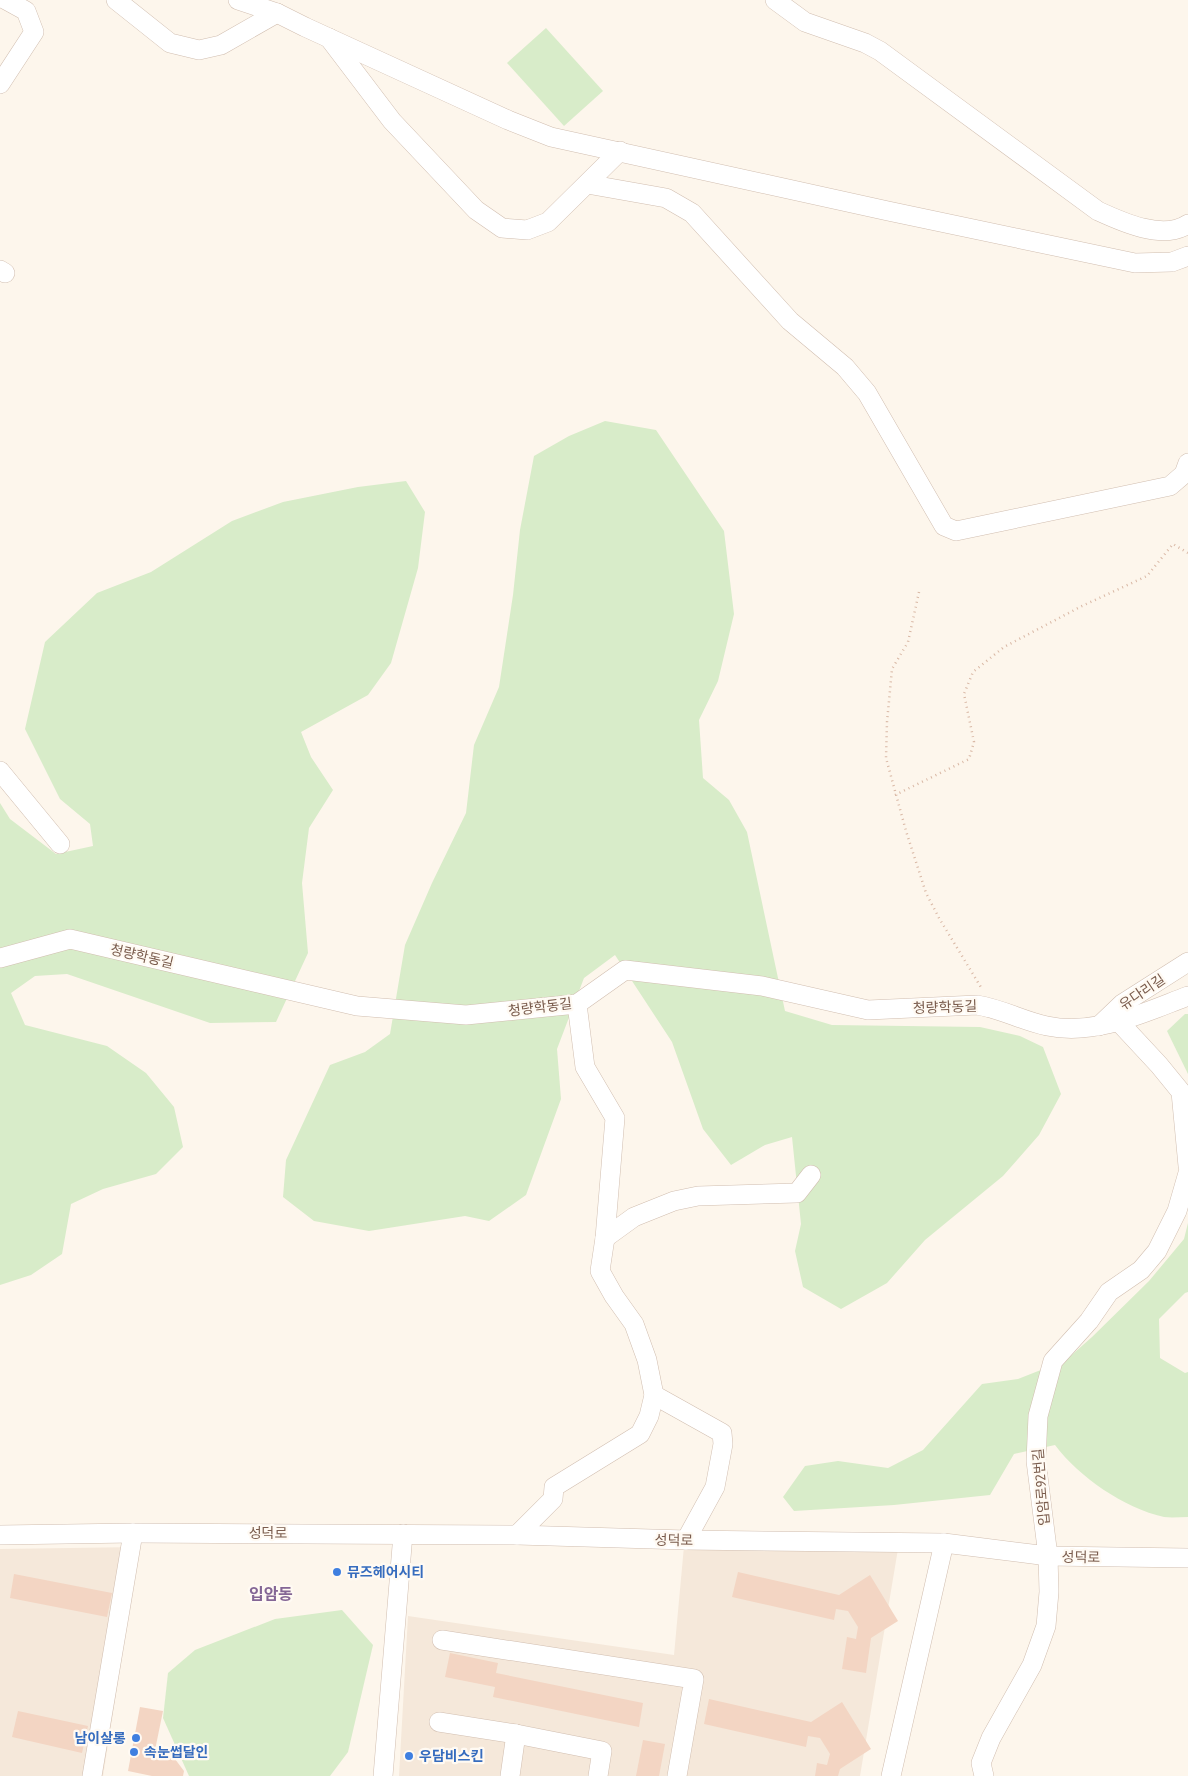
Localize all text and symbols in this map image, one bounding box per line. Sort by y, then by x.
street label: 청량학동길 [109,941,175,971]
street label: 유다리길 [1116,971,1168,1013]
street label: 청량학동길 [507,995,573,1019]
street label: 청량학동길 [913,998,977,1016]
street label: 입암로92번길 [1030,1448,1052,1526]
street label: 성덕로 [249,1525,287,1541]
street label: 성덕로 [655,1532,694,1548]
street label: 성덕로 [1062,1549,1101,1565]
place label: 뮤즈헤어시티 [347,1564,424,1580]
marker: 뮤즈헤어시티 [331,1566,343,1578]
district label: 입암동 [249,1585,293,1603]
place label: 남이살롱 [74,1730,126,1746]
marker: 남이살롱 [130,1732,142,1744]
place label: 속눈썹달인 [144,1744,208,1760]
marker: 속눈썹달인 [128,1746,140,1758]
place label: 우담비스킨 [419,1748,483,1764]
marker: 우담비스킨 [403,1750,415,1762]

